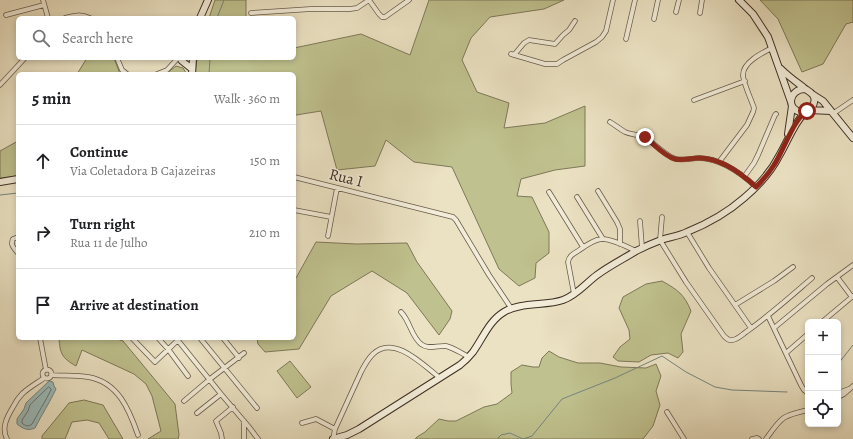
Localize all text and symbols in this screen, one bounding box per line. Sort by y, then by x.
search box [16,16,296,60]
icon: search [30,27,52,49]
text: Search here [62,28,133,48]
text: 5 min [32,87,71,110]
text: Walk · 360 m [214,90,280,107]
route start [798,102,816,120]
route end [636,128,654,146]
text: Continue [70,142,128,162]
icon: ahead [32,150,54,172]
text: 150 m [250,152,280,169]
text: Via Coletadora B Cajazeiras [70,162,216,179]
street label: Rua I [327,163,365,193]
text: Turn right [70,214,135,234]
icon: right [32,222,54,244]
text: 210 m [249,224,280,241]
text: Rua 11 de Julho [70,234,148,251]
icon: arrive [32,294,54,316]
text: Arrive at destination [70,295,199,315]
map controls [805,319,841,427]
button: + [805,319,841,355]
button: − [805,355,841,391]
button: locate [805,391,841,427]

